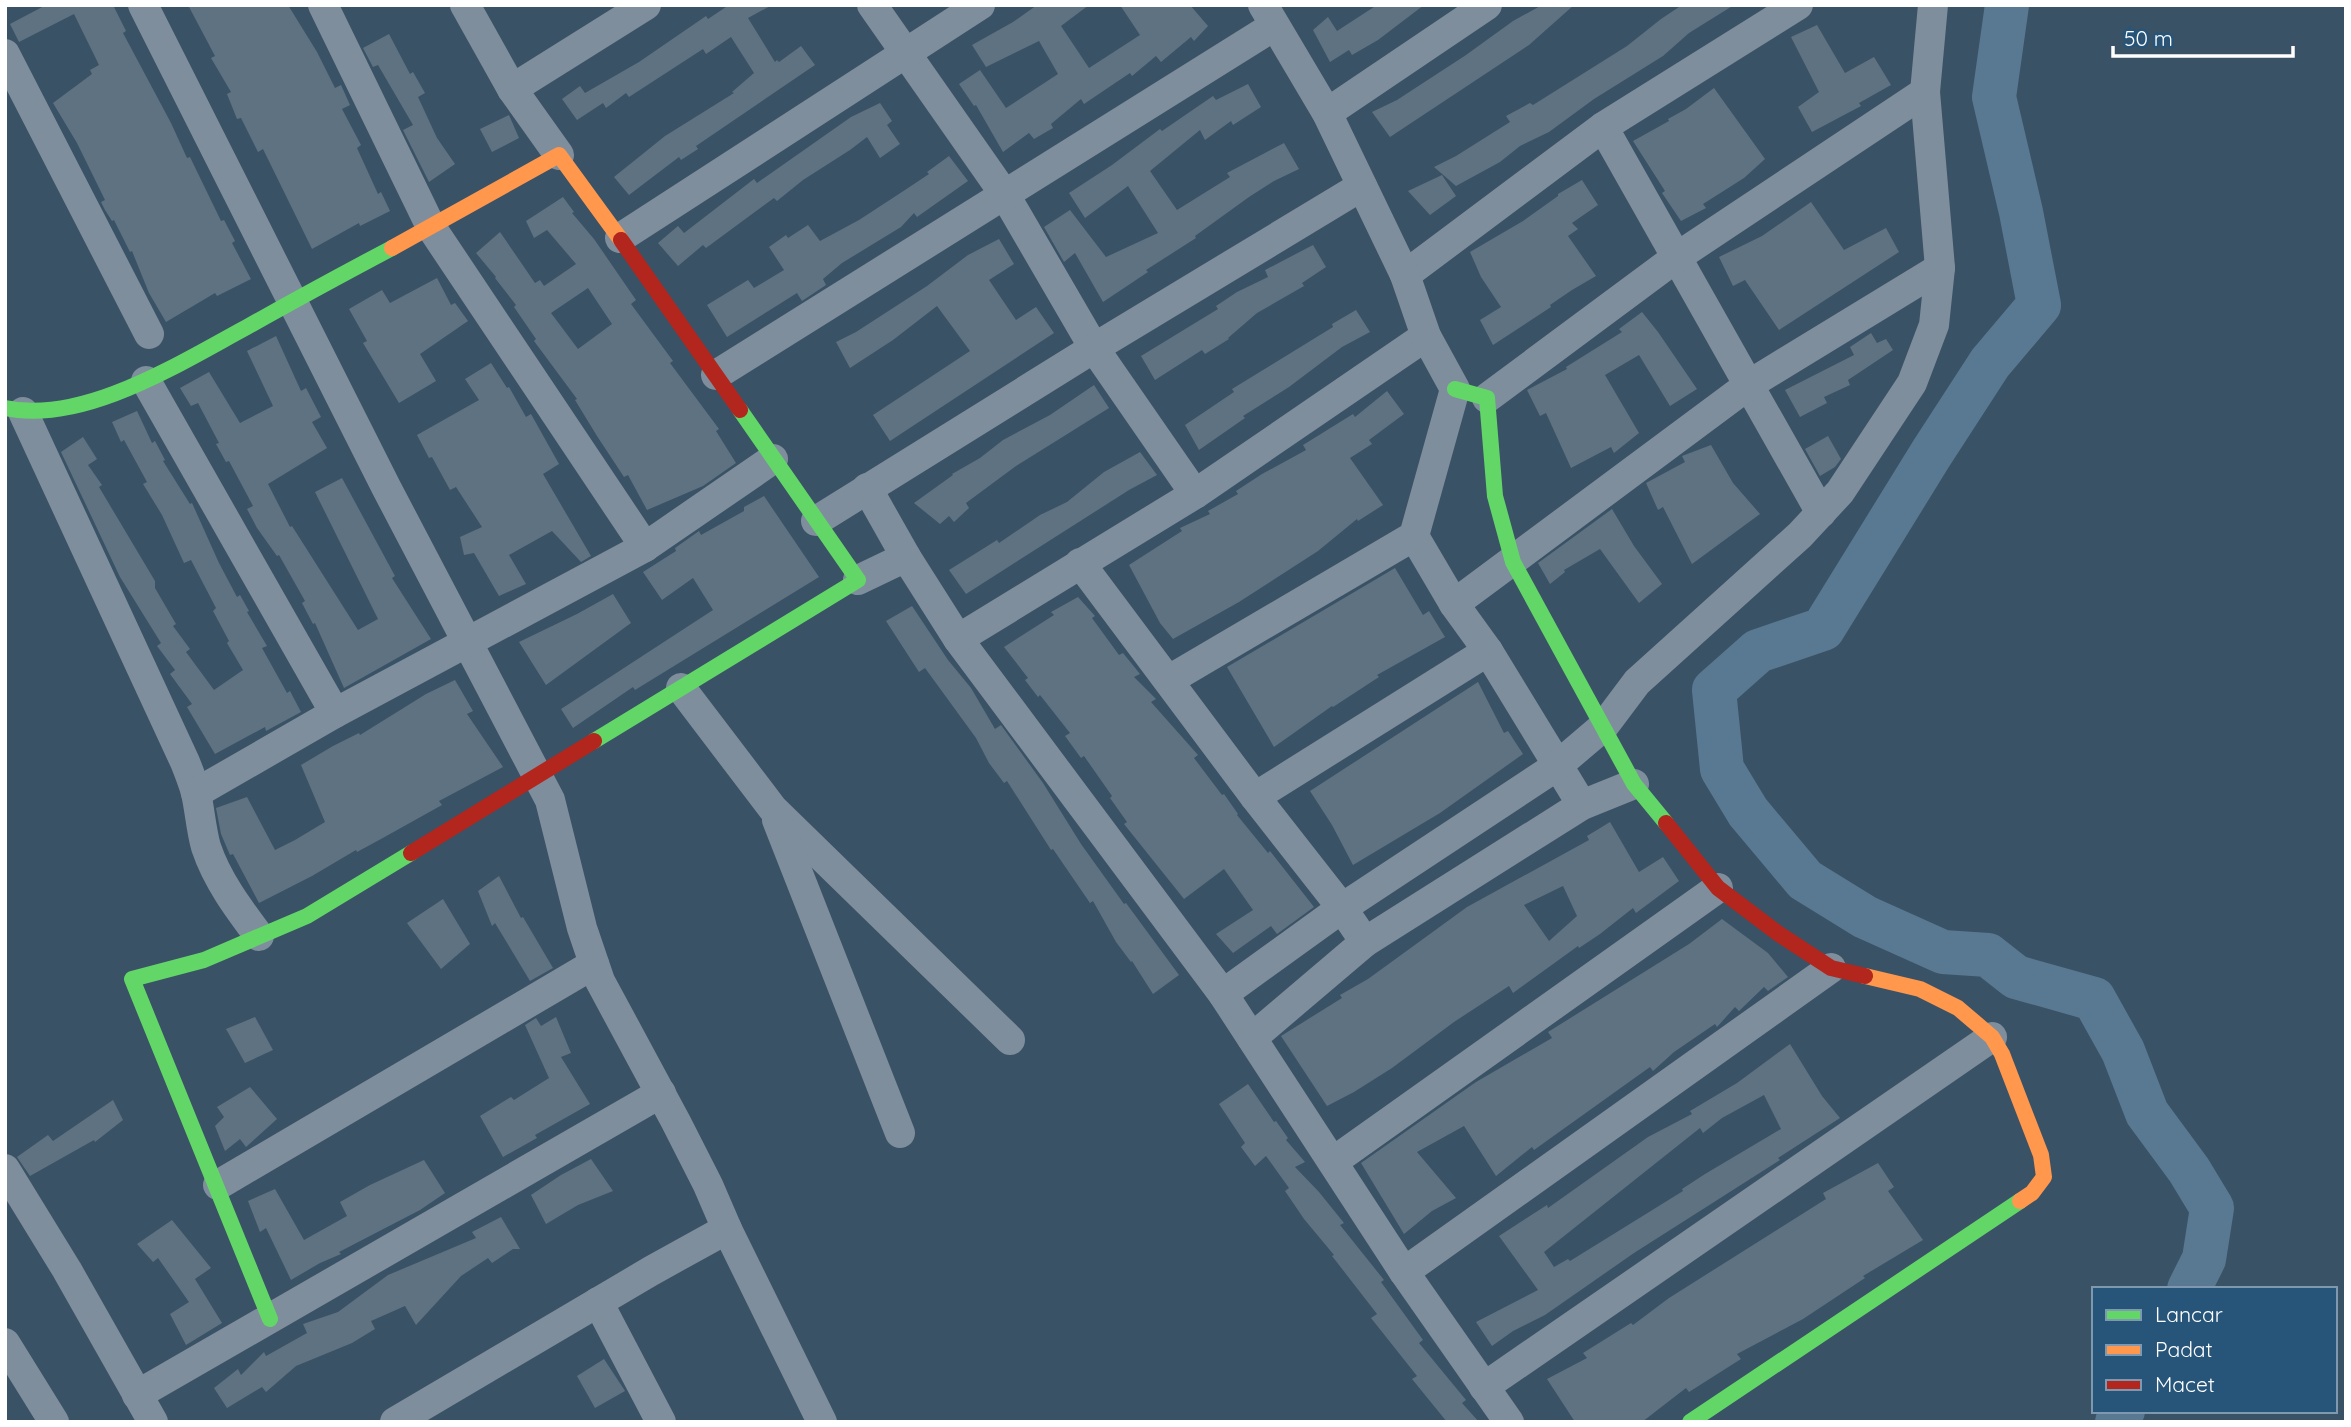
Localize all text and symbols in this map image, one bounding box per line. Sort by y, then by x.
scale bar [2113,14,2293,58]
text: 50 m [2124,25,2173,51]
legend [2092,1287,2337,1413]
text: Lancar [2155,1301,2223,1327]
text: Padat [2155,1336,2213,1362]
text: Macet [2155,1371,2215,1397]

